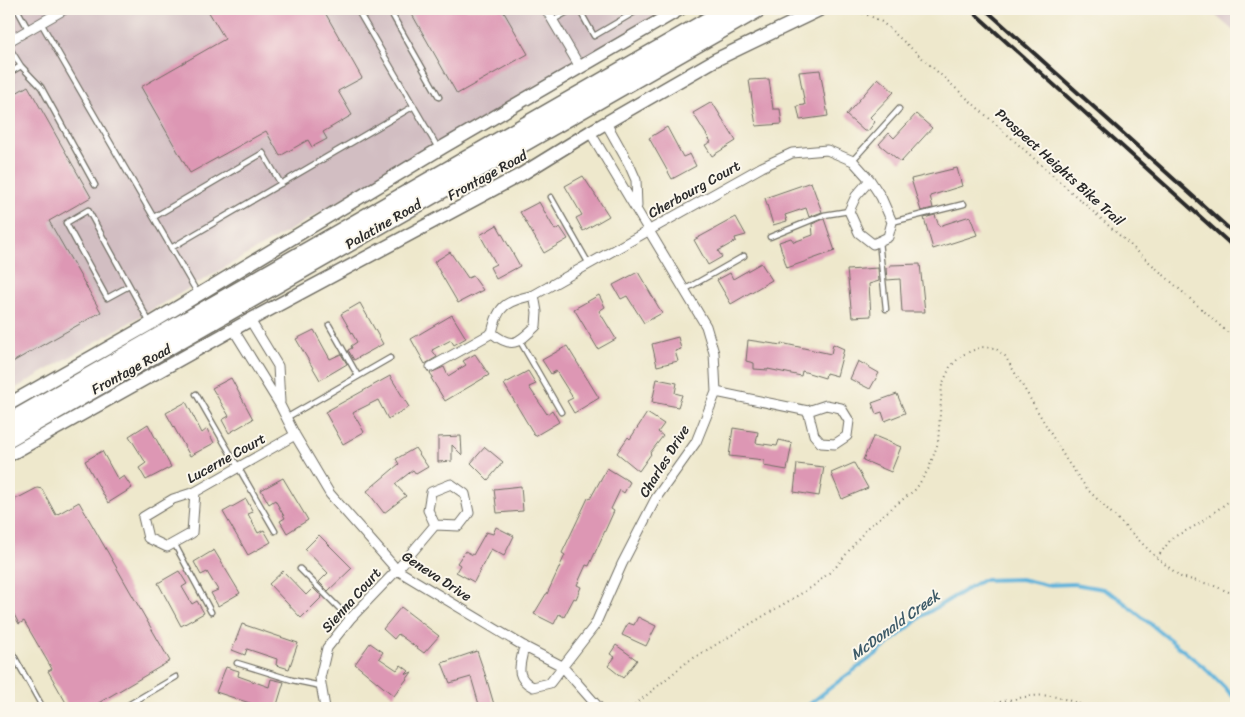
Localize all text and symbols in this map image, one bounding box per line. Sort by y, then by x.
street label: Prospect Heights Bike Trail [989,102,1131,233]
street label: Frontage Road [443,142,533,208]
street label: Cherbourg Court [643,154,745,225]
street label: Palatine Road [340,192,428,257]
street label: Frontage Road [87,336,177,402]
street label: Charles Drive [632,420,697,503]
street label: Lucerne Court [182,426,270,490]
street label: Geneva Drive [397,544,477,609]
street label: Sienna Court [315,562,388,639]
water label: McDonald Creek [844,583,947,667]

